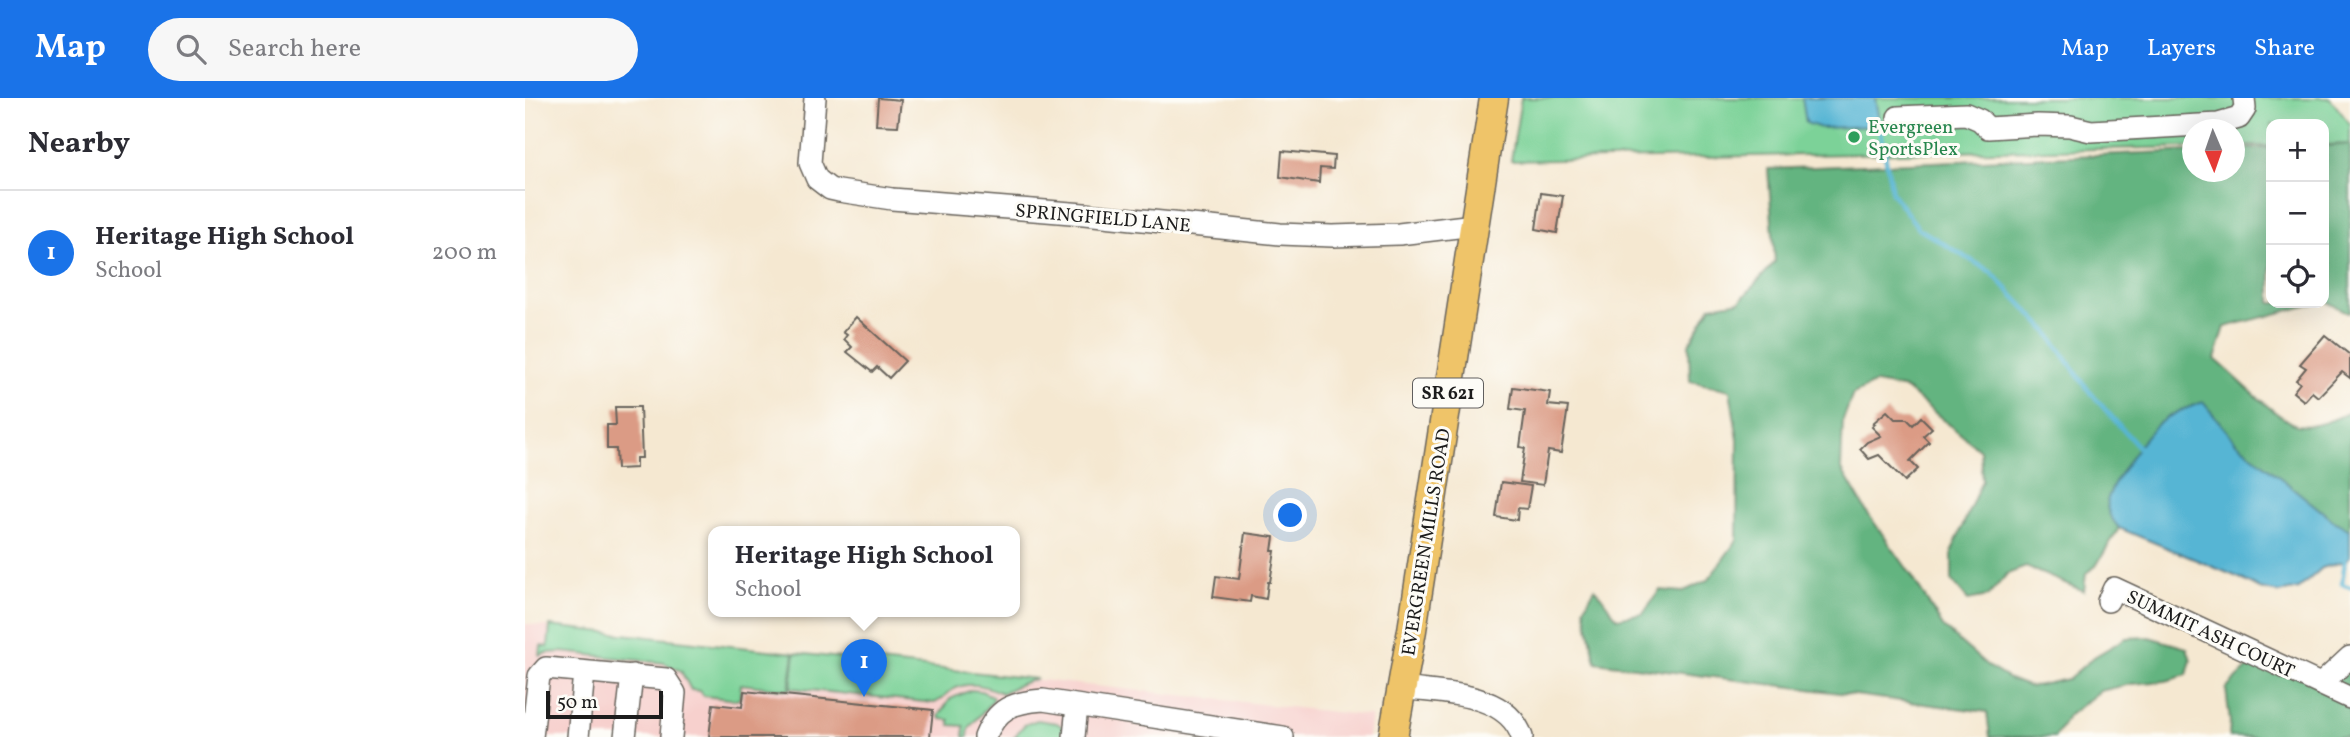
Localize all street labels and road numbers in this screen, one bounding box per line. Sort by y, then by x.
street label: SPRINGFIELD LANE [1014,198,1192,240]
road number: SR 621 [1413,379,1483,408]
street label: EVERGREEN MILLS ROAD [1396,427,1458,658]
street label: SUMMIT ASH COURT [2122,584,2298,685]

